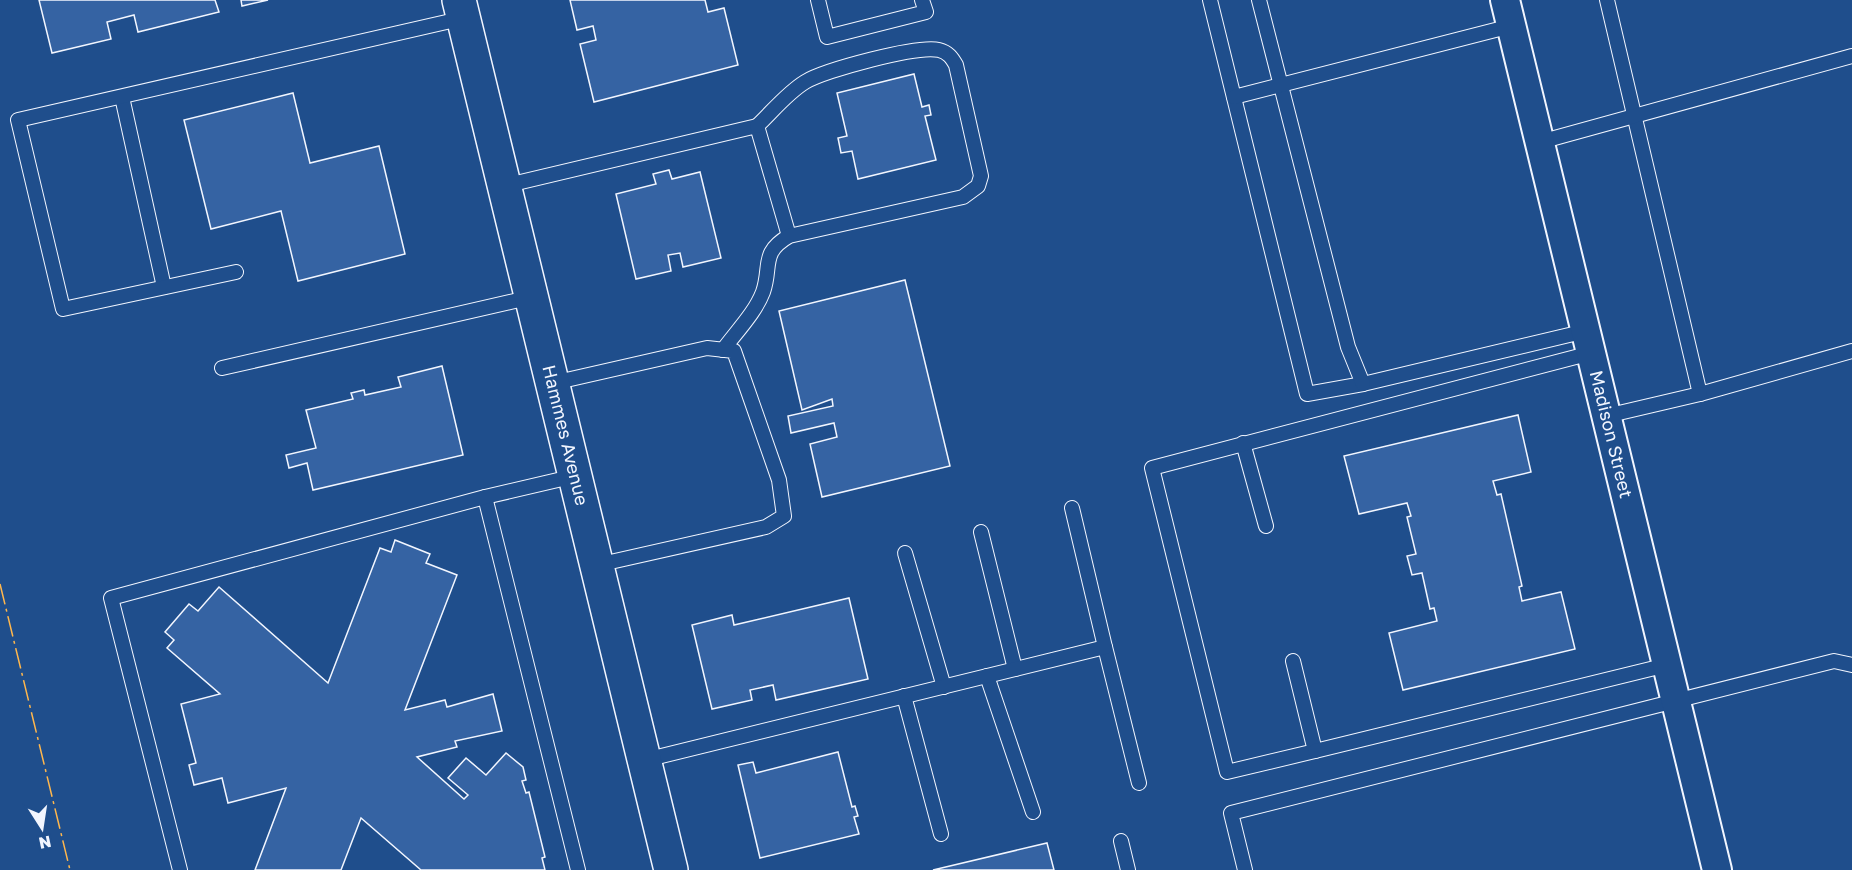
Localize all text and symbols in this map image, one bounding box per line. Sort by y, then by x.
street label: Hammes Avenue [538,363,594,508]
street label: Madison Street [1586,368,1638,500]
north arrow [12,798,72,858]
text: N [37,832,53,854]

